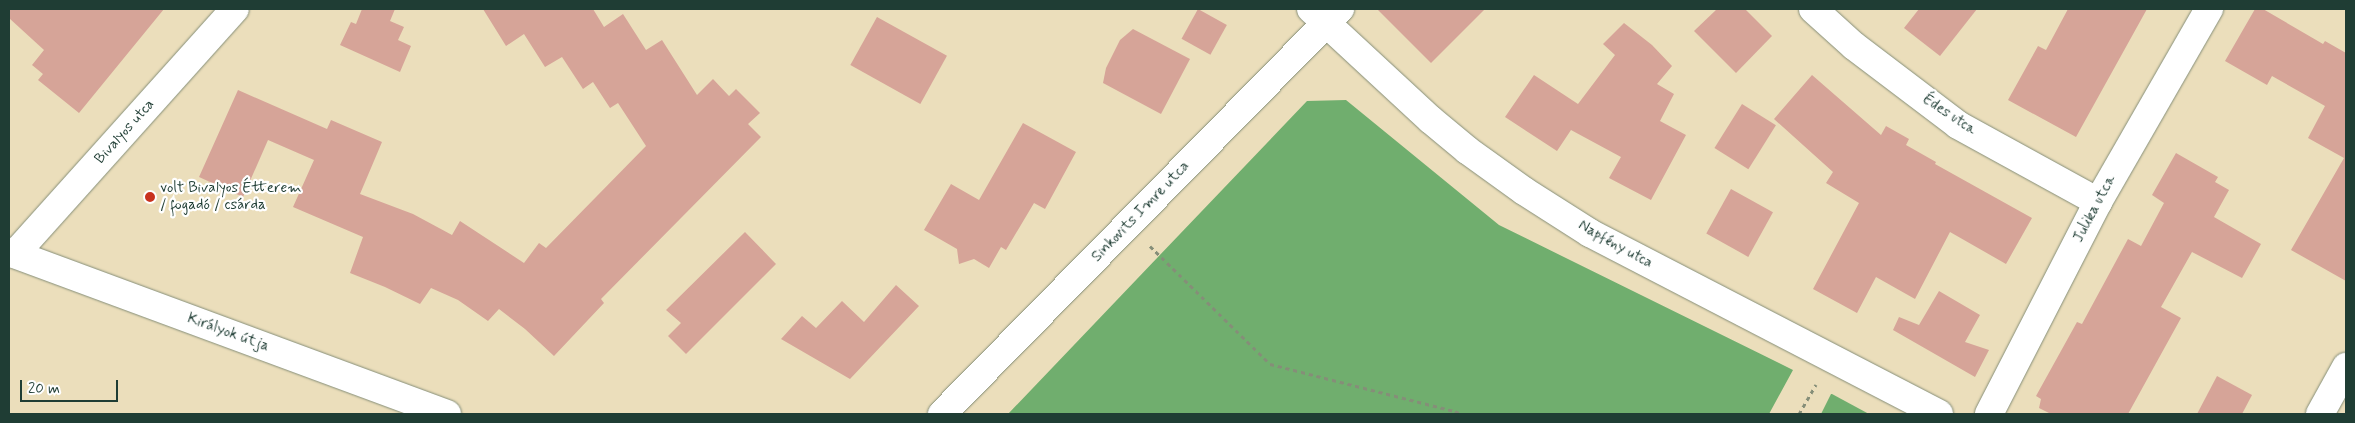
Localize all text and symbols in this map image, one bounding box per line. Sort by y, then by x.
street label: Édes utca [1917,90,1981,140]
street label: Bivalyos utca [90,95,160,169]
street label: Sinkovits Imre utca [1090,160,1192,264]
street label: Julika utca [2070,172,2120,246]
place label: volt Bivalyos Étterem / fogadó / csárda [160,179,302,214]
marker: volt Bivalyos Étterem / fogadó / csárda [144,191,156,203]
street label: Napfény utca [1573,216,1657,274]
street label: Királyok útja [185,310,271,356]
scale bar [22,370,120,402]
text: 20 m [28,379,60,399]

